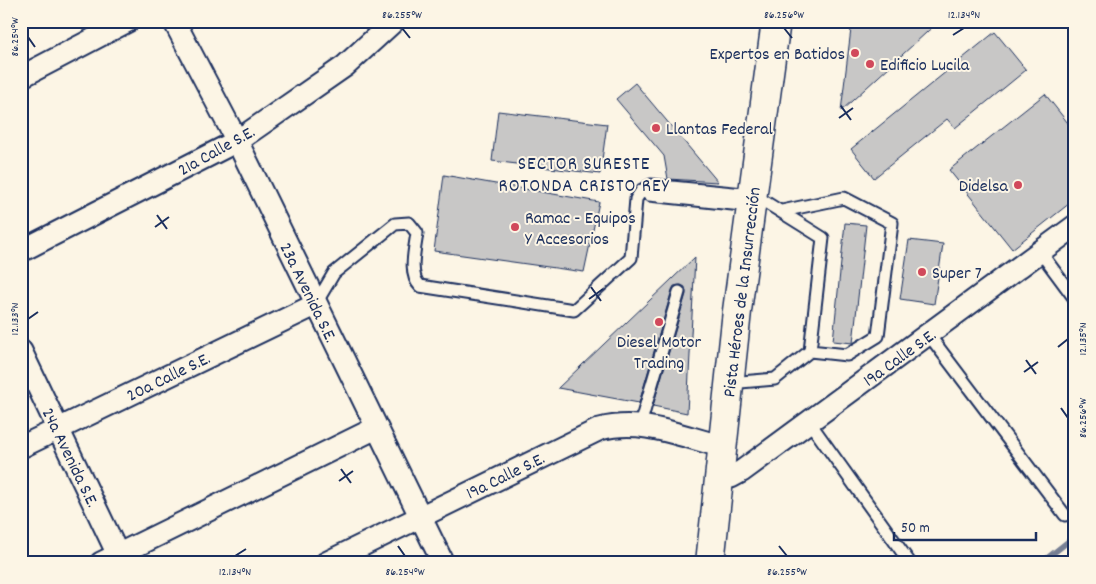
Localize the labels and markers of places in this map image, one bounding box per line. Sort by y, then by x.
place label: Expertos en Batidos [710,43,845,68]
marker: Expertos en Batidos [849,47,861,59]
place label: Edificio Lucila [880,54,970,79]
marker: Edificio Lucila [864,58,876,70]
place label: Llantas Federal [666,118,774,143]
marker: Llantas Federal [650,122,662,134]
place label: Didelsa [959,175,1009,200]
marker: Didelsa [1012,179,1024,191]
place label: Ramac - Equipos Y Accesorios [525,207,636,253]
marker: Ramac - Equipos Y Accesorios [509,221,521,233]
place label: Super 7 [932,262,982,287]
marker: Super 7 [916,266,928,278]
marker: Diesel Motor Trading [653,316,665,328]
place label: Diesel Motor Trading [617,331,701,377]

